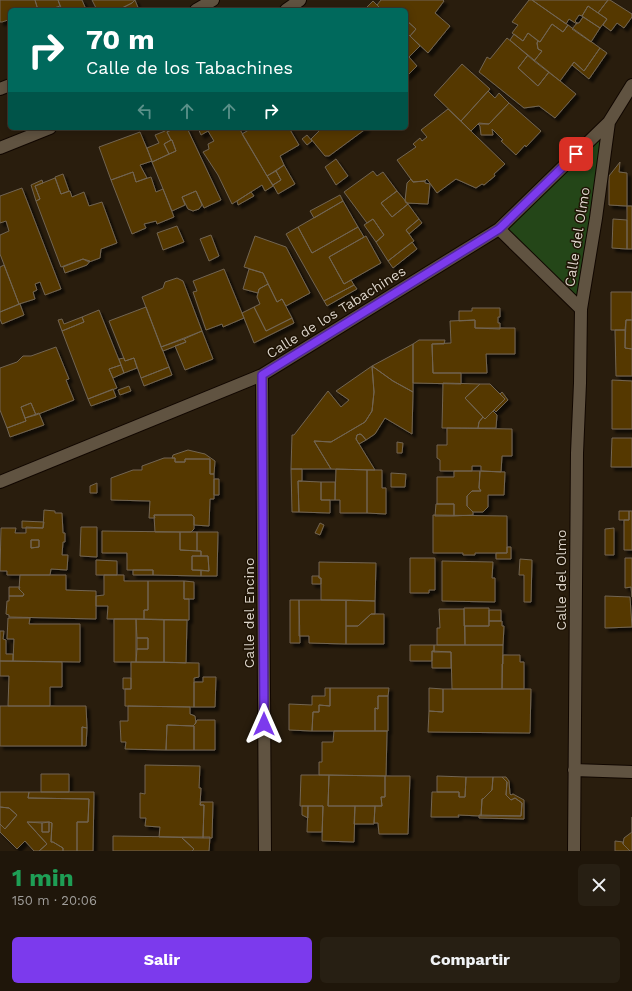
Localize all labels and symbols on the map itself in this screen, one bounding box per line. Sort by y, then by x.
pin [559,137,593,171]
street label: Calle del Olmo [561,186,593,288]
street label: Calle de los Tabachines [263,263,409,361]
street label: Calle del Olmo [553,530,569,630]
street label: Calle del Encino [241,558,257,668]
position arrow [243,703,285,745]

